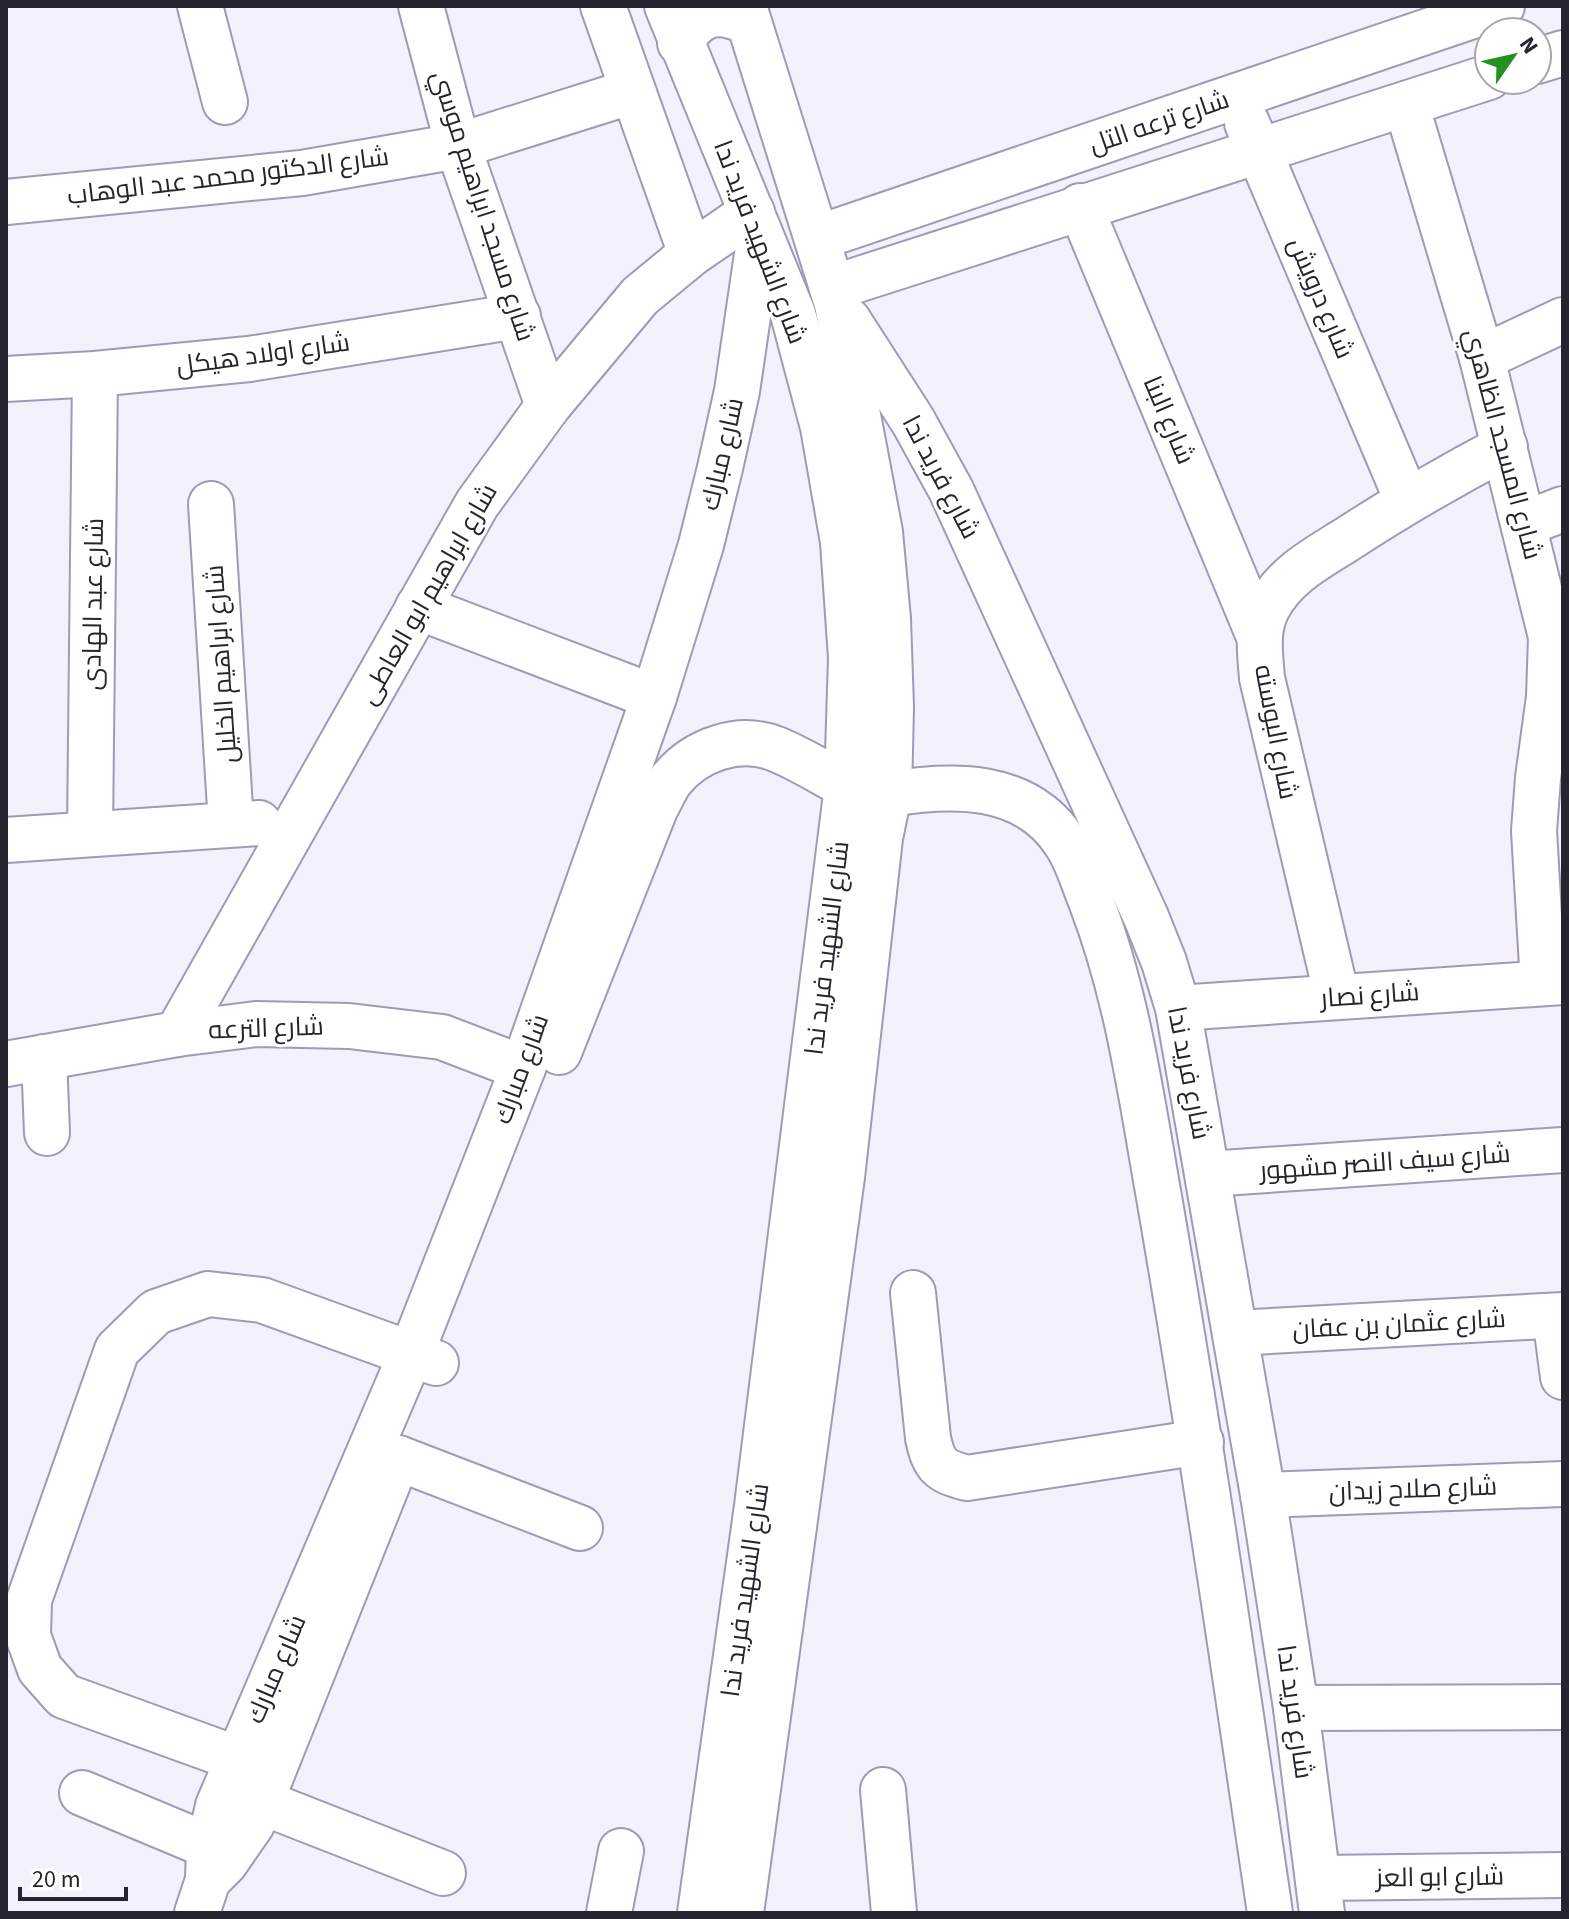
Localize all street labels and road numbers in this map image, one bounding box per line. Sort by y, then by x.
street label: شارع مسجد ابراهيم موسي [422,66,544,346]
street label: شارع ترعه التل [1084,81,1234,163]
street label: شارع الشهيد فريد ندا [704,135,816,349]
street label: شارع الدكتور محمد عبد الوهاب [65,138,391,214]
street label: شارع درويش [1279,232,1363,364]
street label: شارع اولاد هيكل [174,324,352,384]
street label: شارع المسجد الظاهري [1453,325,1552,564]
street label: شارع البنا [1134,370,1204,470]
street label: شارع مبارك [691,394,753,514]
street label: شارع فريد ندا [893,409,989,545]
street label: شارع ابراهيم ابو العاطى [350,477,506,711]
street label: شارع عبد الهادى [73,517,113,691]
street label: شارع ابراهيم الخليل [196,564,246,764]
street label: شارع البوسته [1245,661,1307,803]
street label: شارع الشهيد فريد ندا [796,839,858,1057]
street label: شارع نصار [1317,973,1421,1017]
street label: شارع فريد ندا [1158,1003,1220,1143]
street label: شارع الترعه [208,1007,324,1049]
street label: شارع مبارك [484,1009,558,1129]
street label: شارع سيف النصر مشهور [1256,1135,1512,1189]
street label: شارع عثمان بن عفان [1291,1300,1507,1348]
street label: شارع صلاح زيدان [1328,1468,1498,1510]
street label: شارع الشهيد فريد ندا [712,1481,778,1699]
street label: شارع مبارك [237,1609,315,1729]
street label: شارع فريد ندا [1267,1643,1323,1781]
street label: شارع ابو العز [1374,1857,1504,1897]

